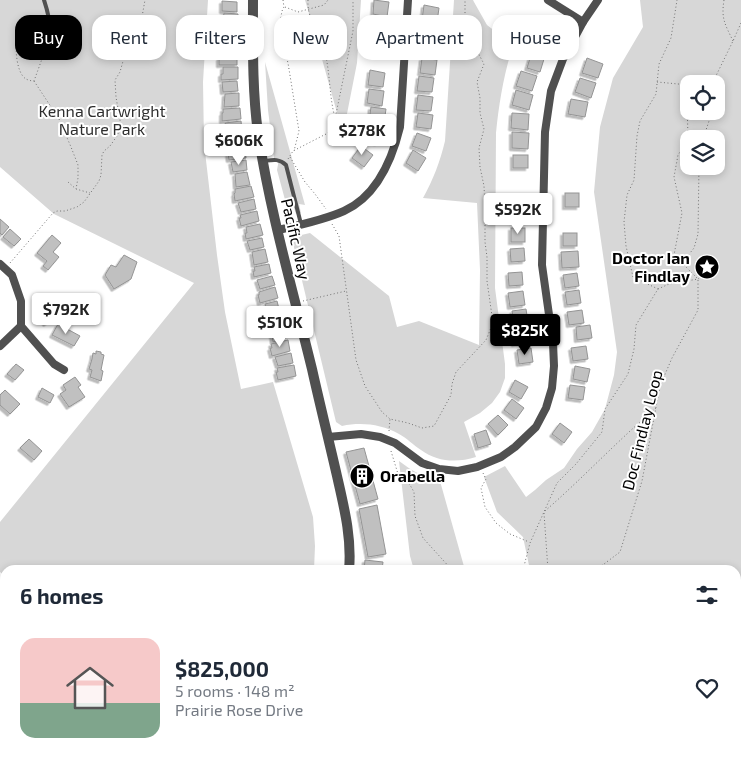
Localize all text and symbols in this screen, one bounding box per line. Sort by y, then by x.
chip: Buy [15,15,82,60]
chip: Rent [92,15,166,60]
chip: Filters [176,15,264,60]
chip: New [274,15,347,60]
chip: Apartment [357,15,482,60]
chip: House [492,15,579,60]
map controls [680,75,725,175]
button: locate [680,75,725,120]
park label: Kenna Cartwright Nature Park [38,101,166,138]
pin: $278K [327,114,397,156]
text: $278K [338,120,386,139]
pin: $606K [204,124,274,166]
text: $606K [215,130,263,149]
button: layers [680,130,725,175]
pin: $592K [483,192,553,235]
street label: Pacific Way [278,196,315,282]
text: $592K [495,199,542,218]
place label: Doctor Ian Findlay [612,248,690,286]
place icon: Doctor Ian Findlay [694,254,720,280]
pin: $792K [31,292,101,335]
text: $792K [43,299,89,318]
pin: $510K [245,306,315,348]
text: $510K [257,312,303,331]
pin: $825K [490,314,560,356]
text: $825K [501,320,549,339]
street label: Doc Findlay Loop [617,368,666,492]
building icon: Orabella [349,463,375,489]
place label: Orabella [380,466,445,485]
icon: filters [693,581,721,609]
text: 6 homes [20,583,103,608]
text: $825,000 [175,656,269,681]
icon: home [60,658,120,718]
icon: heart [693,674,721,702]
text: 5 rooms · 148 m² [175,681,295,700]
text: Prairie Rose Drive [175,700,303,719]

